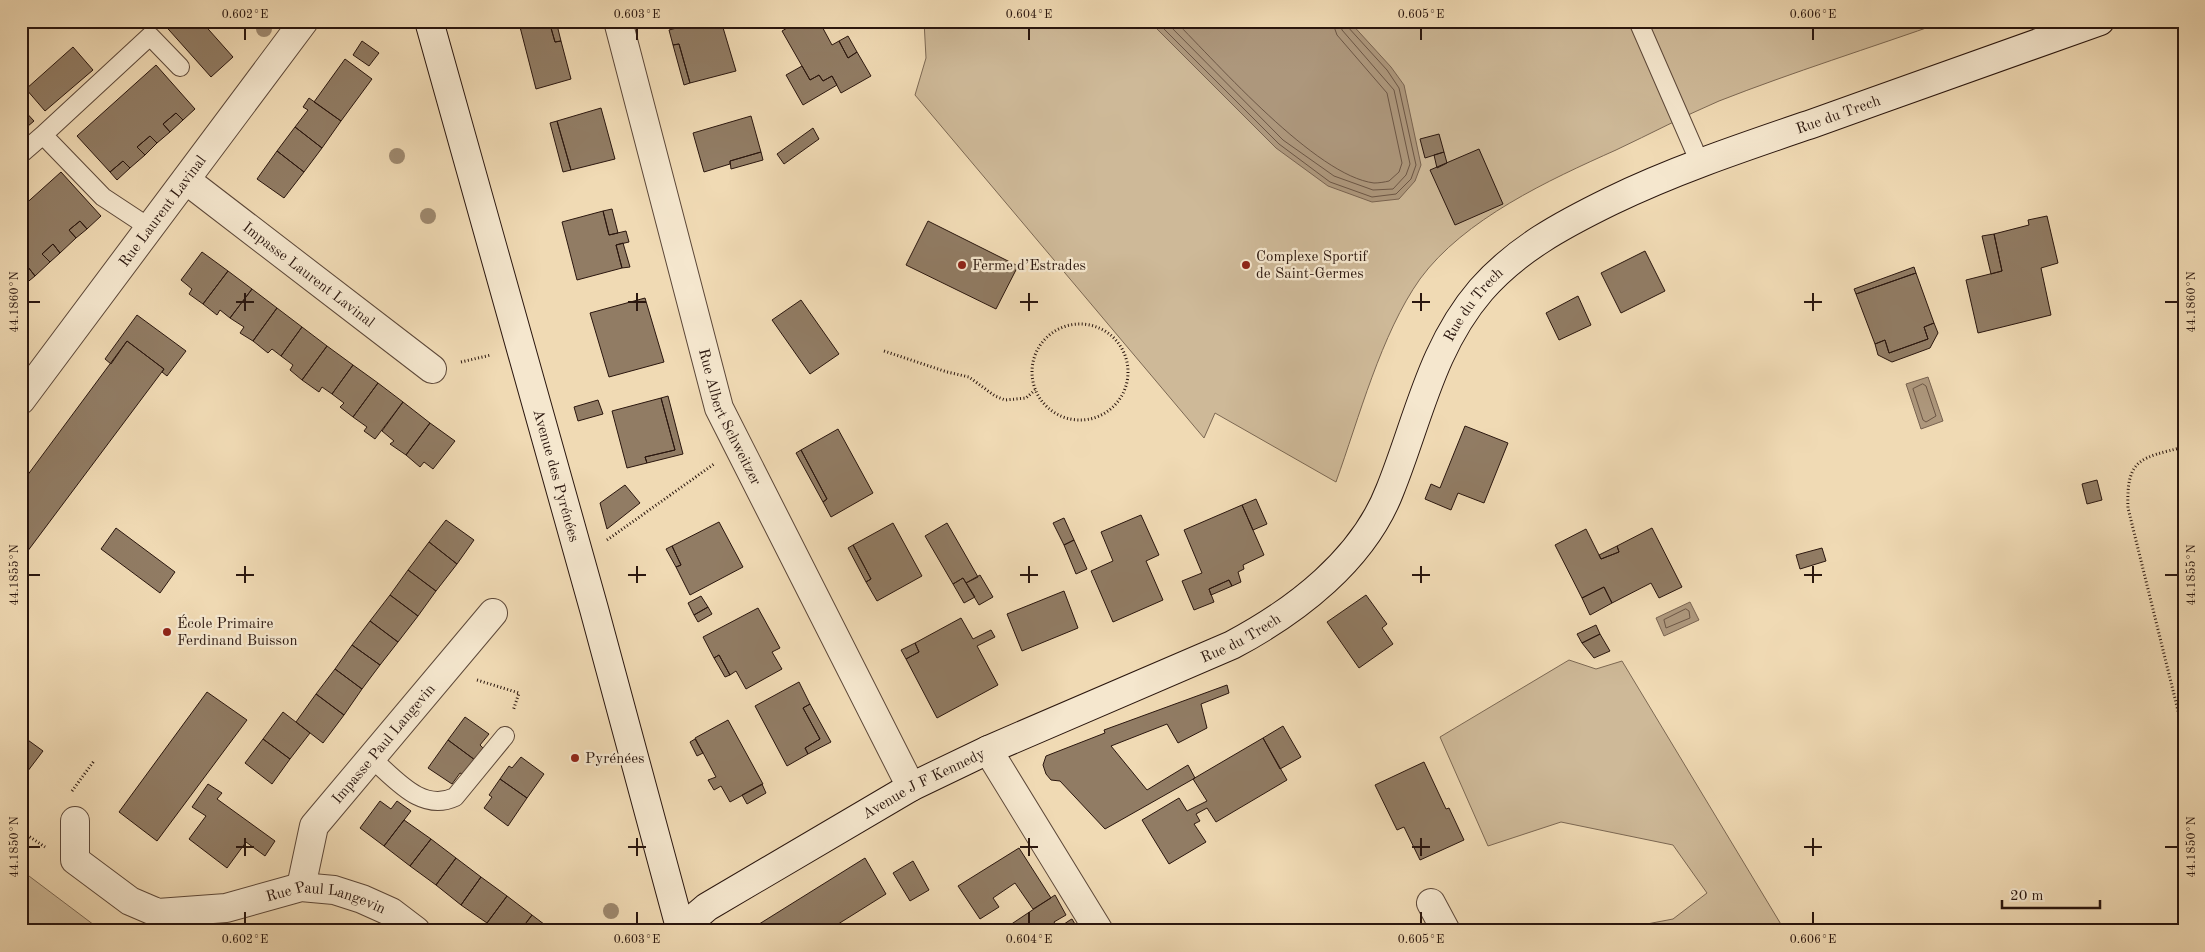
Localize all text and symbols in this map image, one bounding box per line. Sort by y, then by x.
text: 0.605°E [1398,8,1444,21]
text: 0.602°E [222,9,268,21]
text: 0.603°E [614,9,660,21]
text: 0.604°E [1006,9,1052,21]
text: 0.606°E [1790,9,1836,21]
street label: Rue du Trech [1794,94,1883,138]
street label: Rue Laurent Lavinal [117,153,210,270]
street label: Impasse Laurent Lavinal [239,220,377,331]
place label: Complexe Sportif de Saint-Germes [1256,250,1369,282]
marker: Ferme d’Estrades [956,259,968,271]
place label: Ferme d’Estrades [972,259,1086,274]
marker: Complexe Sportif de Saint-Germes [1240,259,1252,271]
street label: Rue du Trech [1442,266,1507,344]
text: 44.1860°N [9,271,21,333]
text: 44.1860°N [2186,271,2198,333]
street label: Rue Albert Schweitzer [695,347,763,488]
street label: Avenue des Pyrénées [529,408,581,544]
text: 44.1855°N [8,544,21,606]
text: 44.1855°N [2185,544,2198,606]
street label: Rue du Trech [1199,612,1284,666]
place label: École Primaire Ferdinand Buisson [177,614,298,649]
marker: École Primaire Ferdinand Buisson [161,626,173,638]
street label: Impasse Paul Langevin [330,682,439,807]
street label: Avenue J F Kennedy [861,747,988,823]
marker: Pyrénées [569,752,581,764]
place label: Pyrénées [585,752,645,767]
text: 44.1850°N [8,816,21,878]
text: 44.1850°N [2185,816,2198,878]
scale bar [2002,877,2100,909]
street label: Rue Paul Langevin [265,880,387,918]
text: 20 m [2010,889,2044,904]
text: 0.605°E [1398,933,1444,946]
text: 0.602°E [222,934,268,946]
text: 0.603°E [614,934,660,946]
text: 0.604°E [1006,934,1052,946]
text: 0.606°E [1790,934,1836,946]

